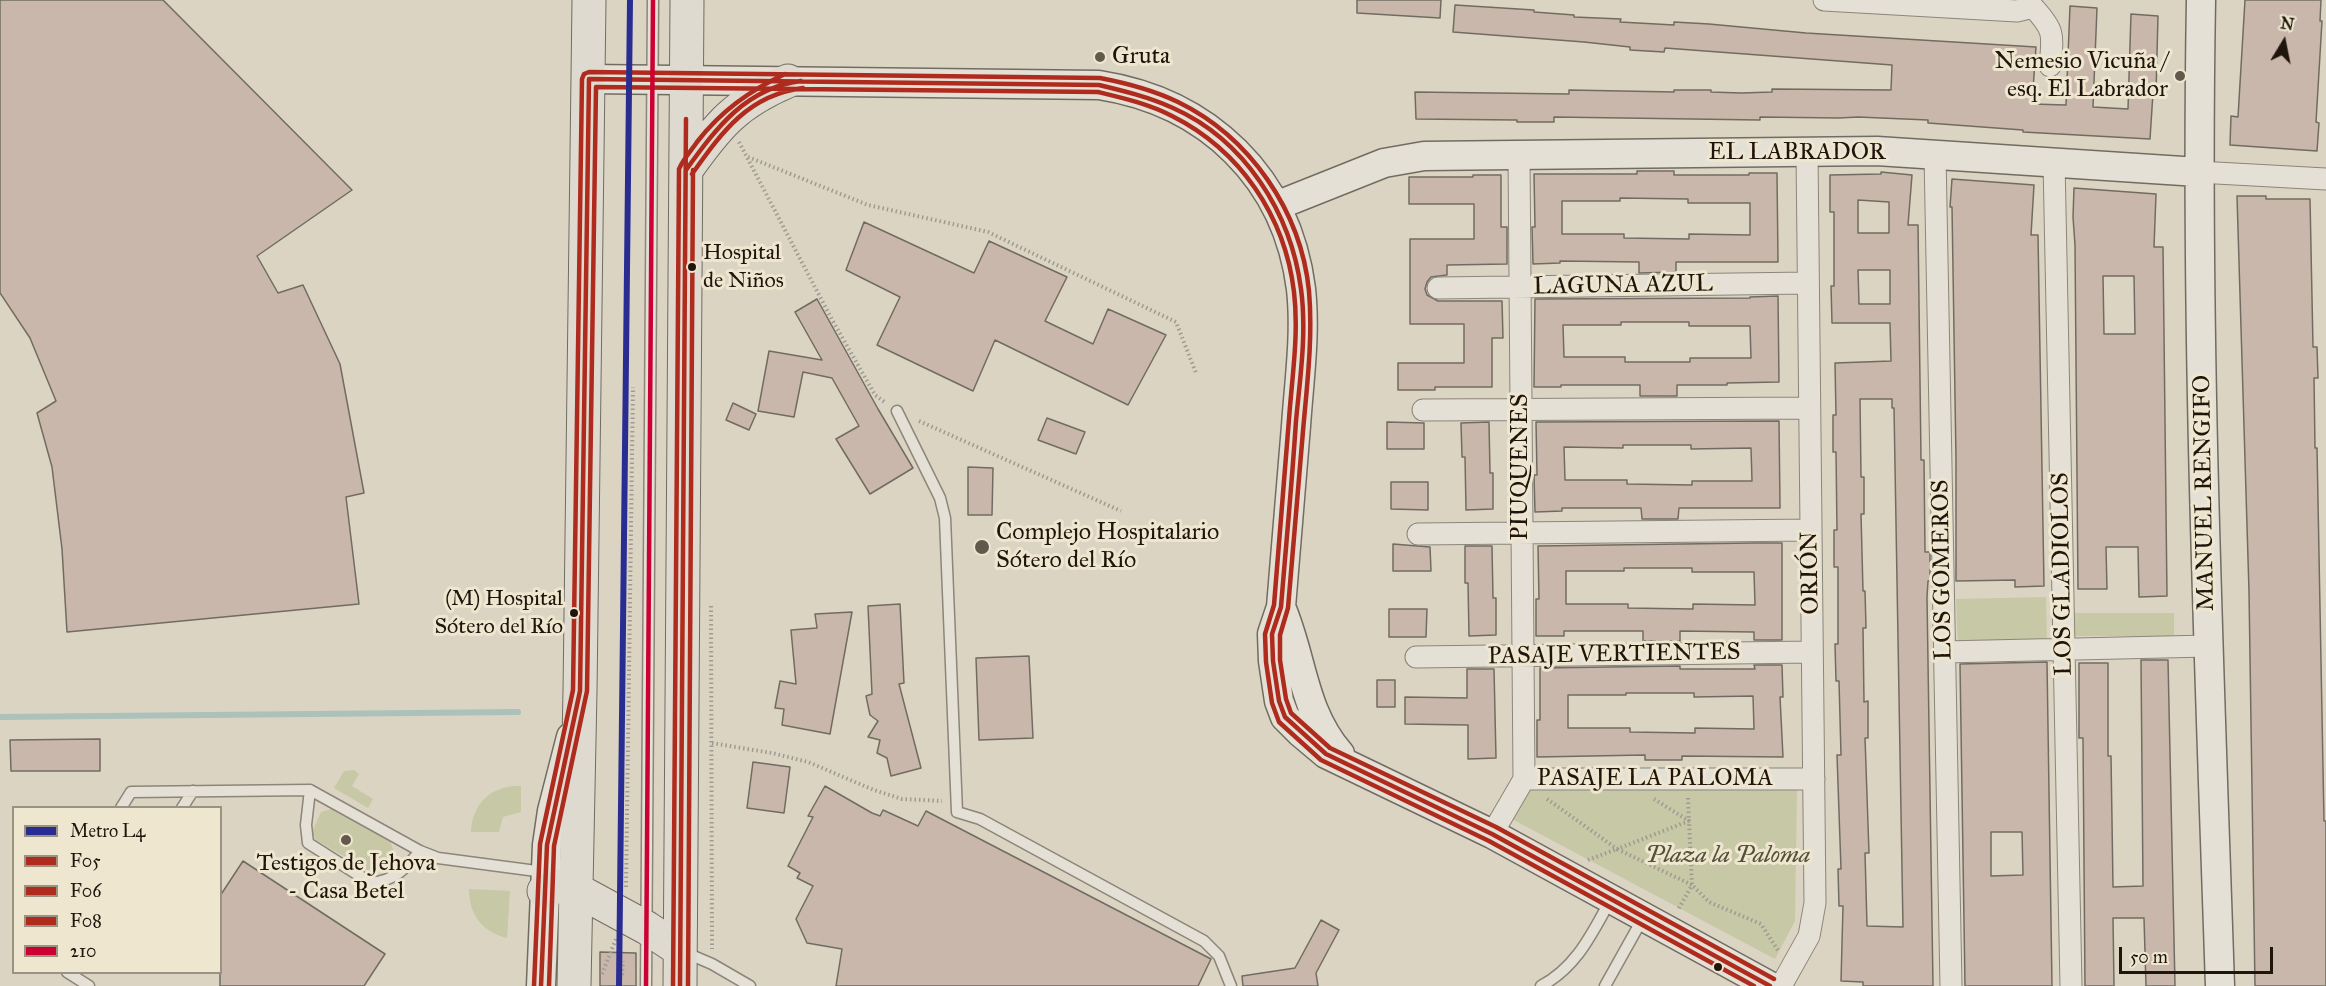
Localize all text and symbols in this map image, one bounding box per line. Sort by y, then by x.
north arrow [2254,12,2314,72]
text: N [2279,13,2296,34]
place label: Gruta [1112,43,1170,71]
place label: Nemesio Vicuña / esq. El Labrador [1994,48,2168,104]
marker: Gruta [1093,50,1107,64]
marker: Nemesio Vicuña / esq. El Labrador [2173,69,2187,83]
street label: EL LABRADOR [1708,139,1886,167]
place label: Hospital de Niños [703,241,784,292]
marker: Hospital de Niños [686,261,698,273]
street label: LAGUNA AZUL [1533,270,1713,302]
street label: MANUEL RENGIFO [2189,375,2221,611]
street label: PIUQUENES [1507,394,1535,540]
street label: LOS GLADIOLOS [2047,472,2079,676]
street label: LOS GOMEROS [1927,479,1959,661]
place label: Complejo Hospitalario Sótero del Río [996,519,1219,575]
street label: ORIÓN [1796,531,1826,615]
marker: Complejo Hospitalario Sótero del Río [973,538,991,556]
place label: (M) Hospital Sótero del Río [434,587,563,638]
marker: (M) Hospital Sótero del Río [568,607,580,619]
street label: PASAJE VERTIENTES [1487,638,1741,672]
street label: PASAJE LA PALOMA [1537,765,1773,793]
legend [12,806,222,974]
text: Metro L4 [70,820,145,842]
marker: Testigos de Jehova - Casa Betel [339,833,353,847]
park label: Plaza la Paloma [1645,842,1811,870]
text: F05 [70,850,101,872]
place label: Testigos de Jehova - Casa Betel [256,850,436,906]
text: F06 [70,880,101,902]
text: F08 [70,910,102,932]
scale bar [2122,935,2276,973]
text: 210 [70,940,96,962]
text: 50 m [2130,946,2168,968]
unlabelled marker [1712,961,1724,973]

